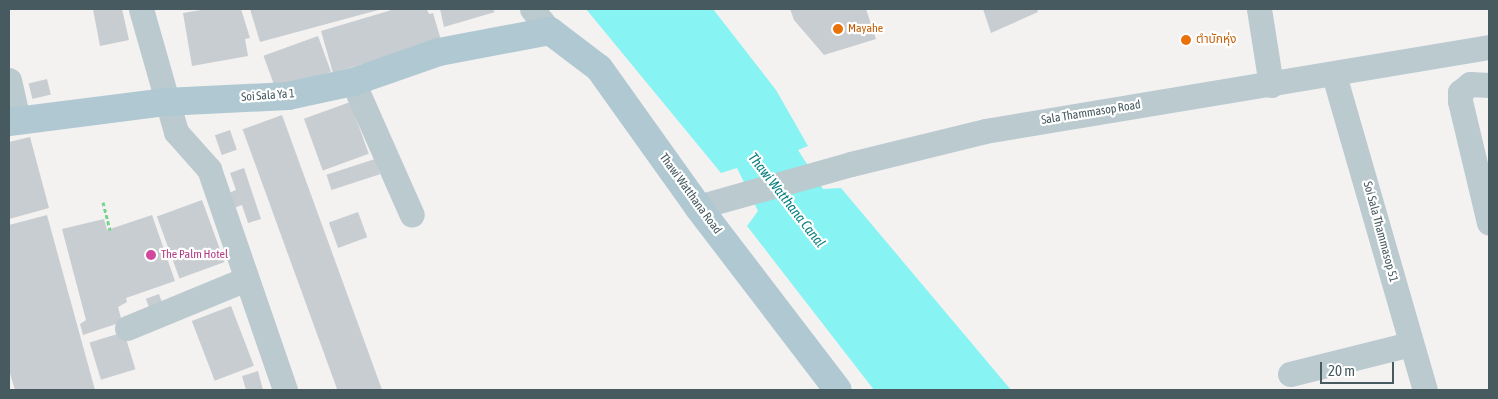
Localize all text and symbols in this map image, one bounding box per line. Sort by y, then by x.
place label: Mayahe [848,22,883,36]
marker: Mayahe [832,23,844,35]
place label: ตำบักหุ่ง [1196,33,1236,47]
marker: ตำบักหุ่ง [1180,34,1192,46]
street label: Soi Sala Ya 1 [241,87,295,105]
street label: Sala Thammasop Road [1040,98,1142,128]
water label: Thawi Watthana Canal [745,149,829,251]
street label: Thawi Watthana Road [656,151,724,237]
street label: Soi Sala Thammasop 51 [1360,180,1400,284]
place label: The Palm Hotel [161,248,228,262]
marker: The Palm Hotel [145,249,157,261]
scale bar [1323,352,1397,384]
text: 20 m [1328,362,1355,379]

